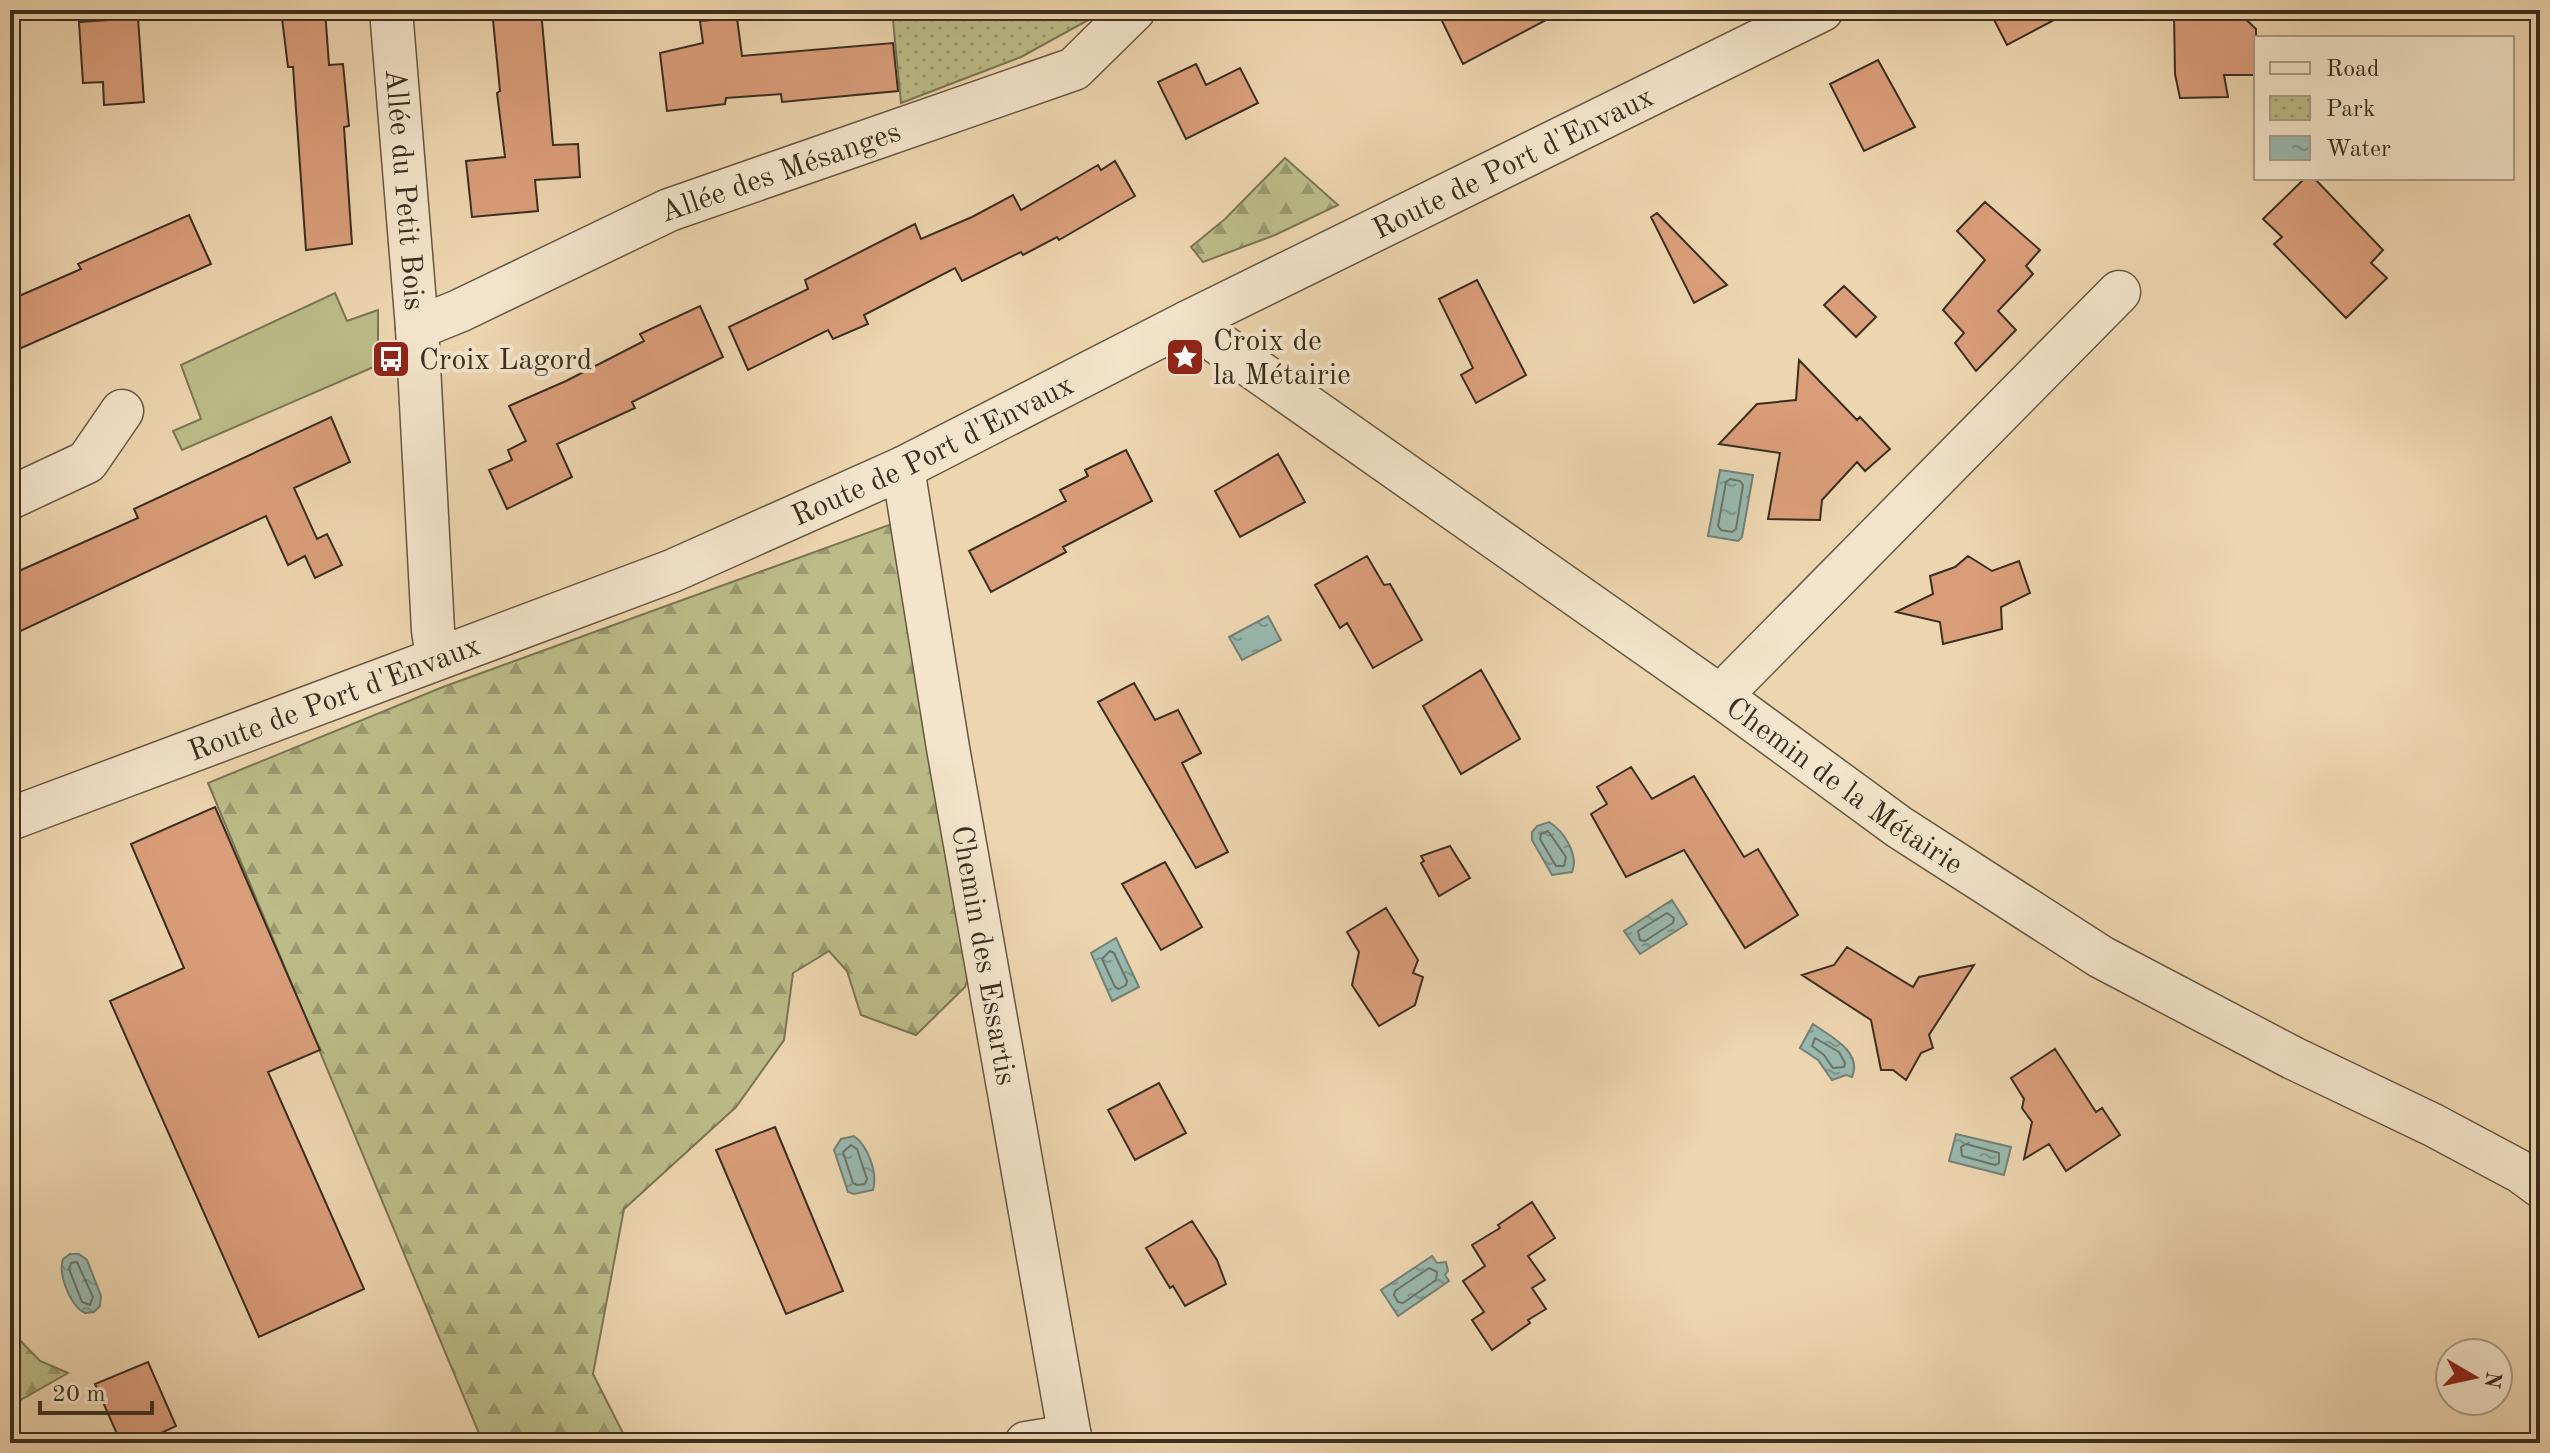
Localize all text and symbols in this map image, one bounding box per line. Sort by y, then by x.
legend [2254,36,2514,180]
text: Road [2326,58,2379,82]
street label: Allée du Petit Bois [379,68,428,311]
street label: Route de Port d'Envaux [1368,82,1659,246]
text: Park [2326,98,2375,122]
street label: Allée des Mésanges [657,118,905,229]
text: Water [2326,138,2391,162]
place label: Croix de la Métairie [1213,327,1351,391]
place icon: Croix de la Métairie [1164,336,1206,378]
bus stop icon: Croix Lagord [370,338,412,380]
place label: Croix Lagord [419,346,592,376]
street label: Route de Port d'Envaux [788,370,1079,533]
street label: Route de Port d'Envaux [185,631,485,768]
street label: Chemin de la Métairie [1720,693,1968,881]
street label: Chemin des Essartis [945,823,1020,1088]
north arrow [2434,1337,2514,1417]
scale bar [40,1365,152,1415]
text: N [2480,1370,2504,1390]
text: 20 m [52,1383,106,1407]

